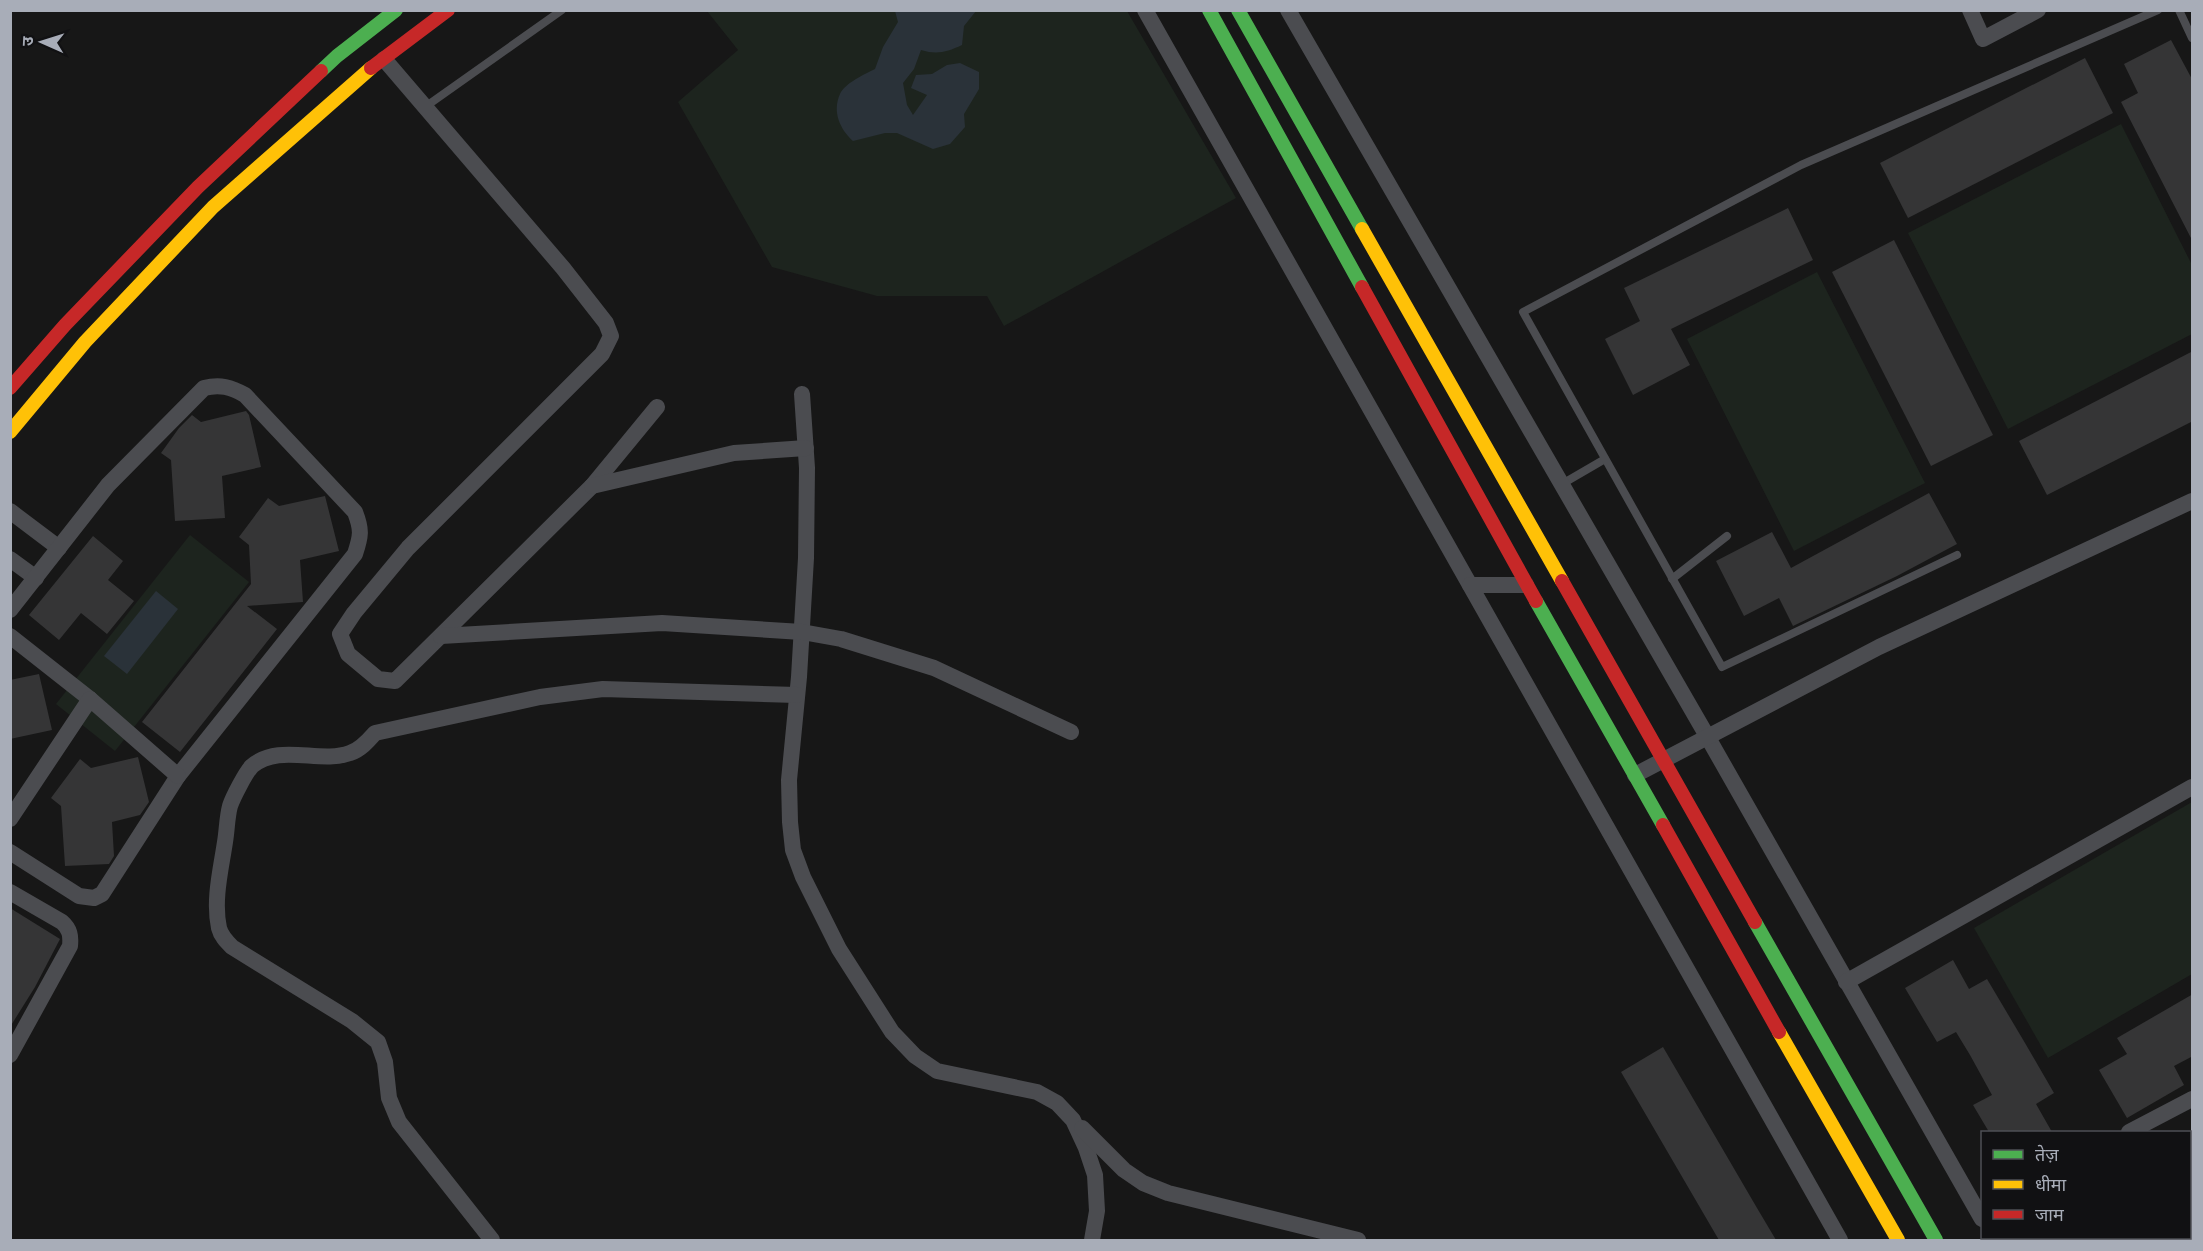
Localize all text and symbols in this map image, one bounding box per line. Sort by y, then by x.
north arrow [12,12,72,72]
text: उ [19,35,36,46]
legend [1981,1131,2191,1239]
text: तेज़ [2035,1144,2059,1165]
text: धीमा [2035,1175,2066,1195]
text: जाम [2035,1205,2065,1225]

